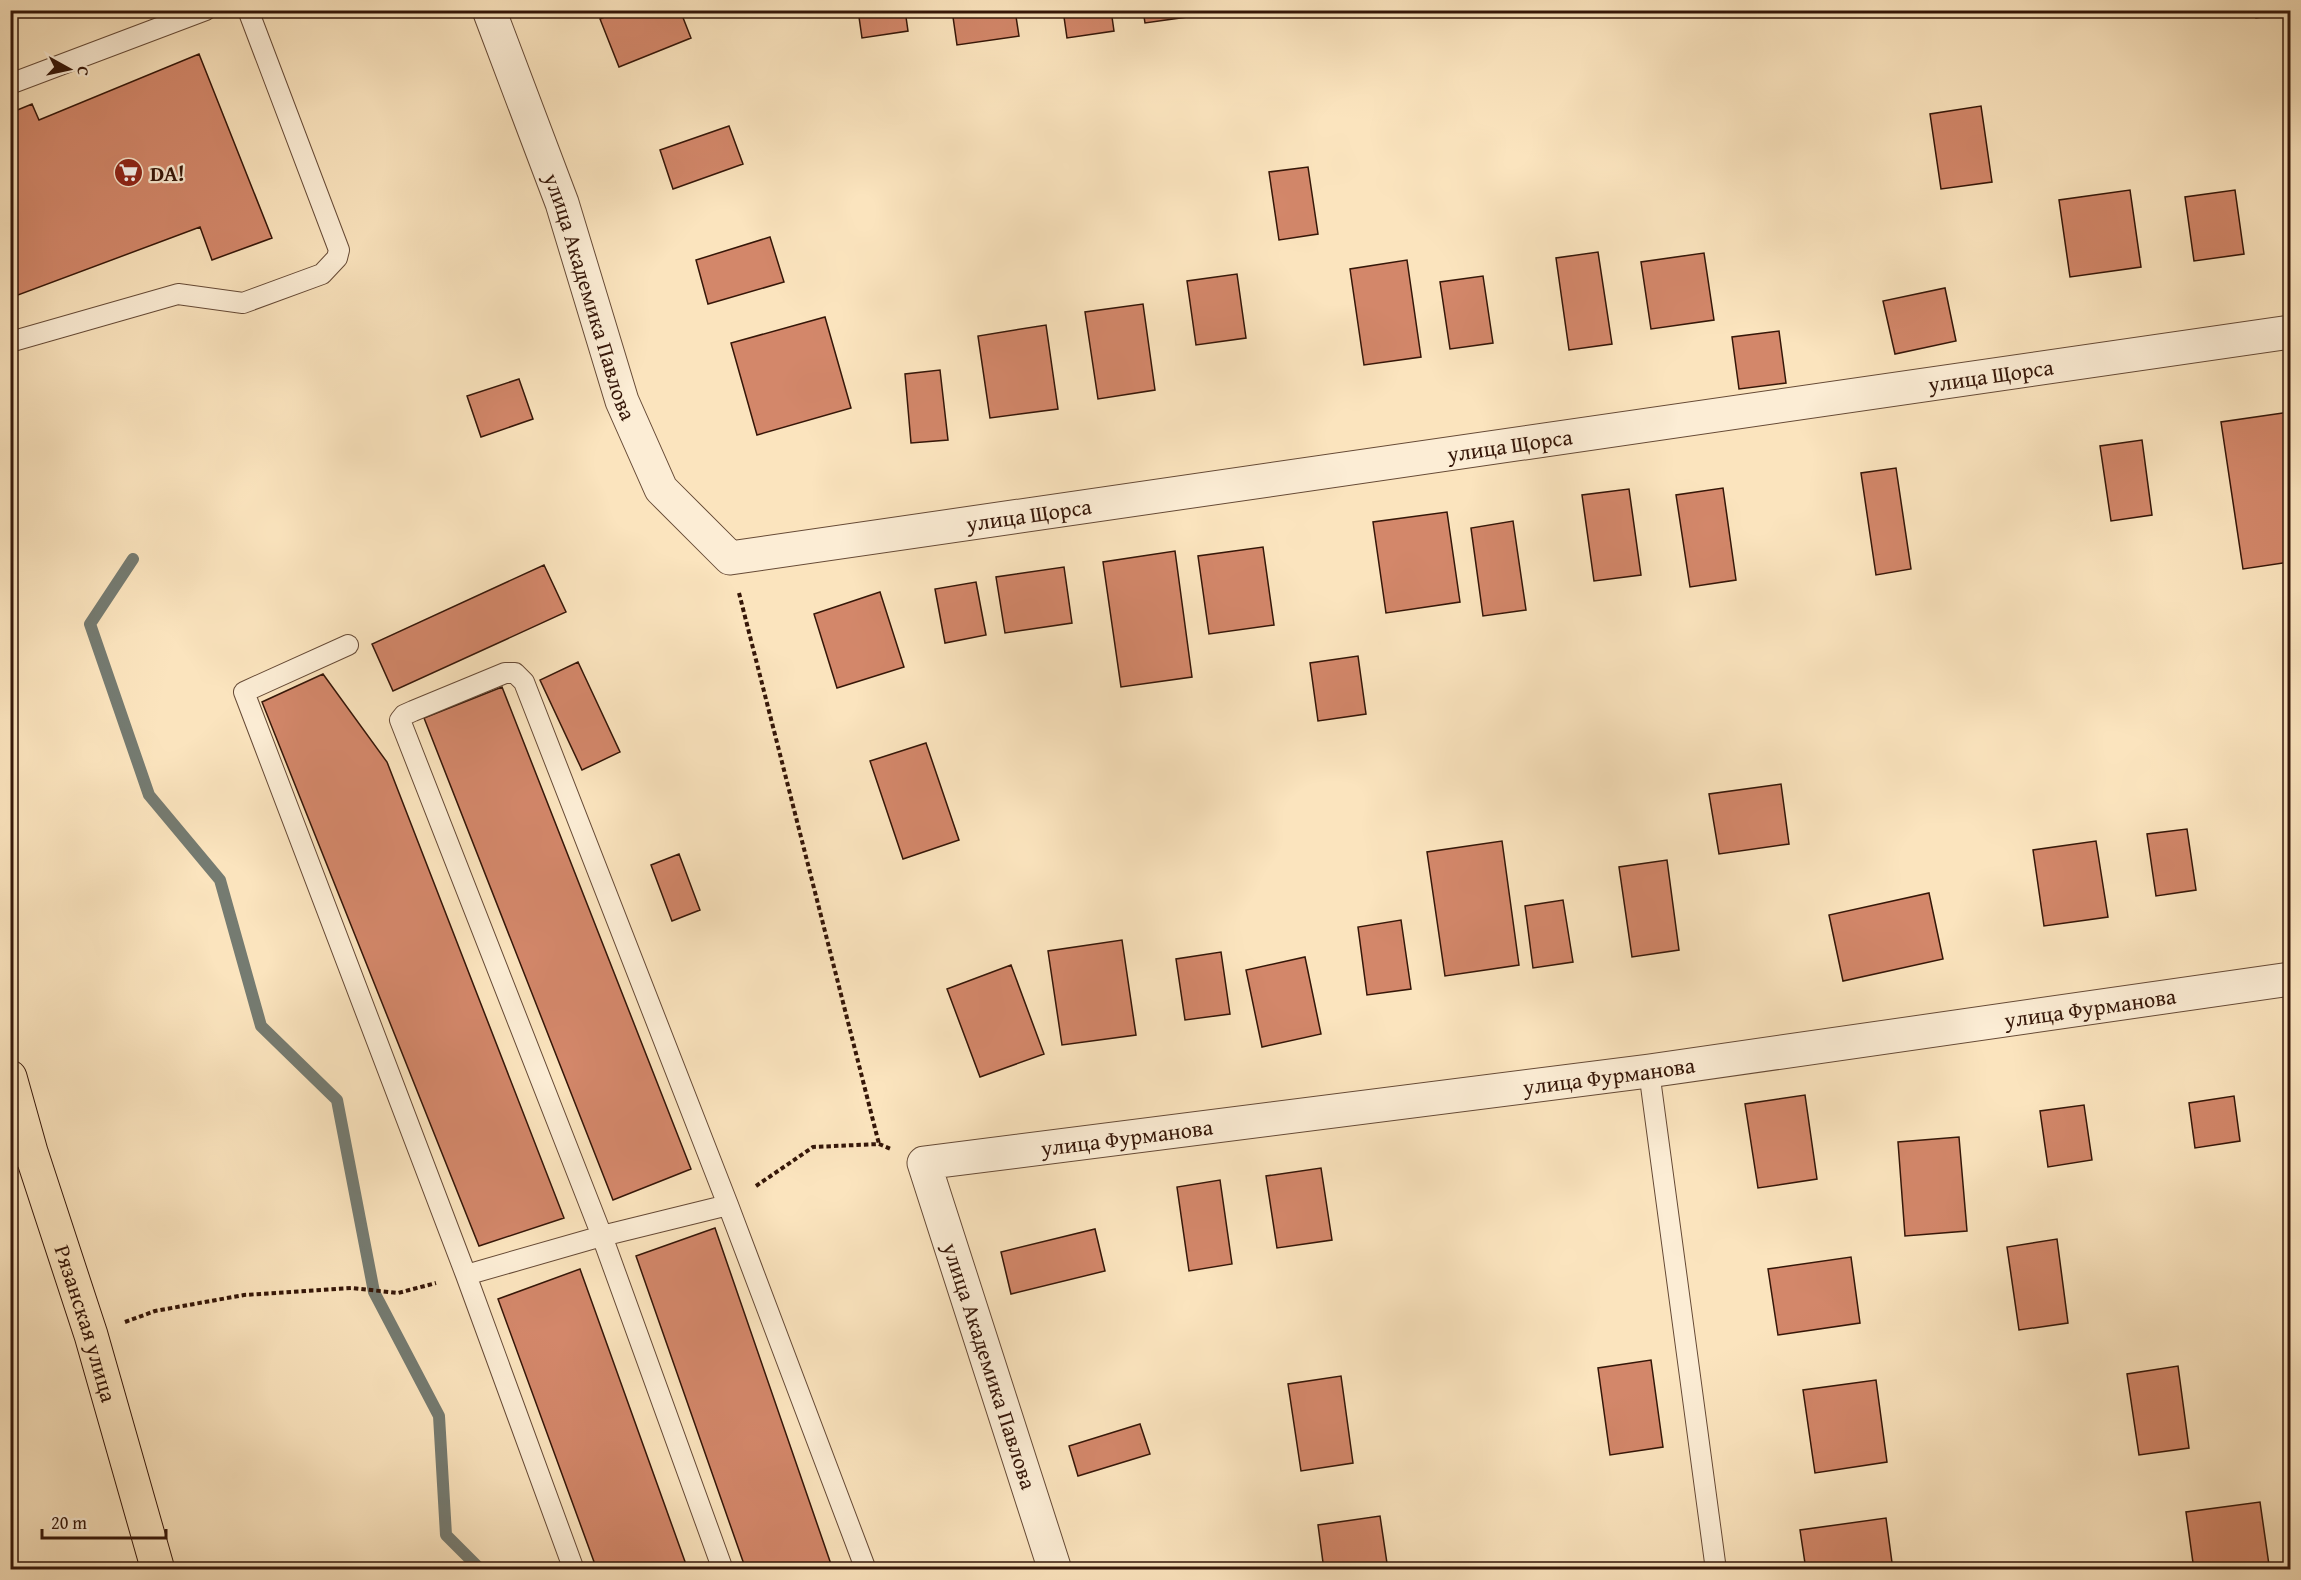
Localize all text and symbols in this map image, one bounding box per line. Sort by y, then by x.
north arrow [39,39,99,99]
text: С [71,65,96,77]
supermarket icon: DA! [113,157,145,189]
place label: DA! [150,157,185,189]
street label: улица Академика Павлова [536,167,645,426]
street label: улица Щорса [1925,350,2056,400]
street label: улица Щорса [1444,420,1575,470]
street label: улица Щорса [963,490,1094,540]
street label: улица Фурманова [2001,979,2179,1036]
street label: улица Фурманова [1520,1049,1697,1103]
street label: улица Фурманова [1038,1110,1215,1164]
street label: улица Академика Павлова [935,1238,1045,1494]
street label: Рязанская улица [47,1241,125,1406]
scale bar [42,1502,166,1540]
text: 20 m [51,1509,87,1536]

